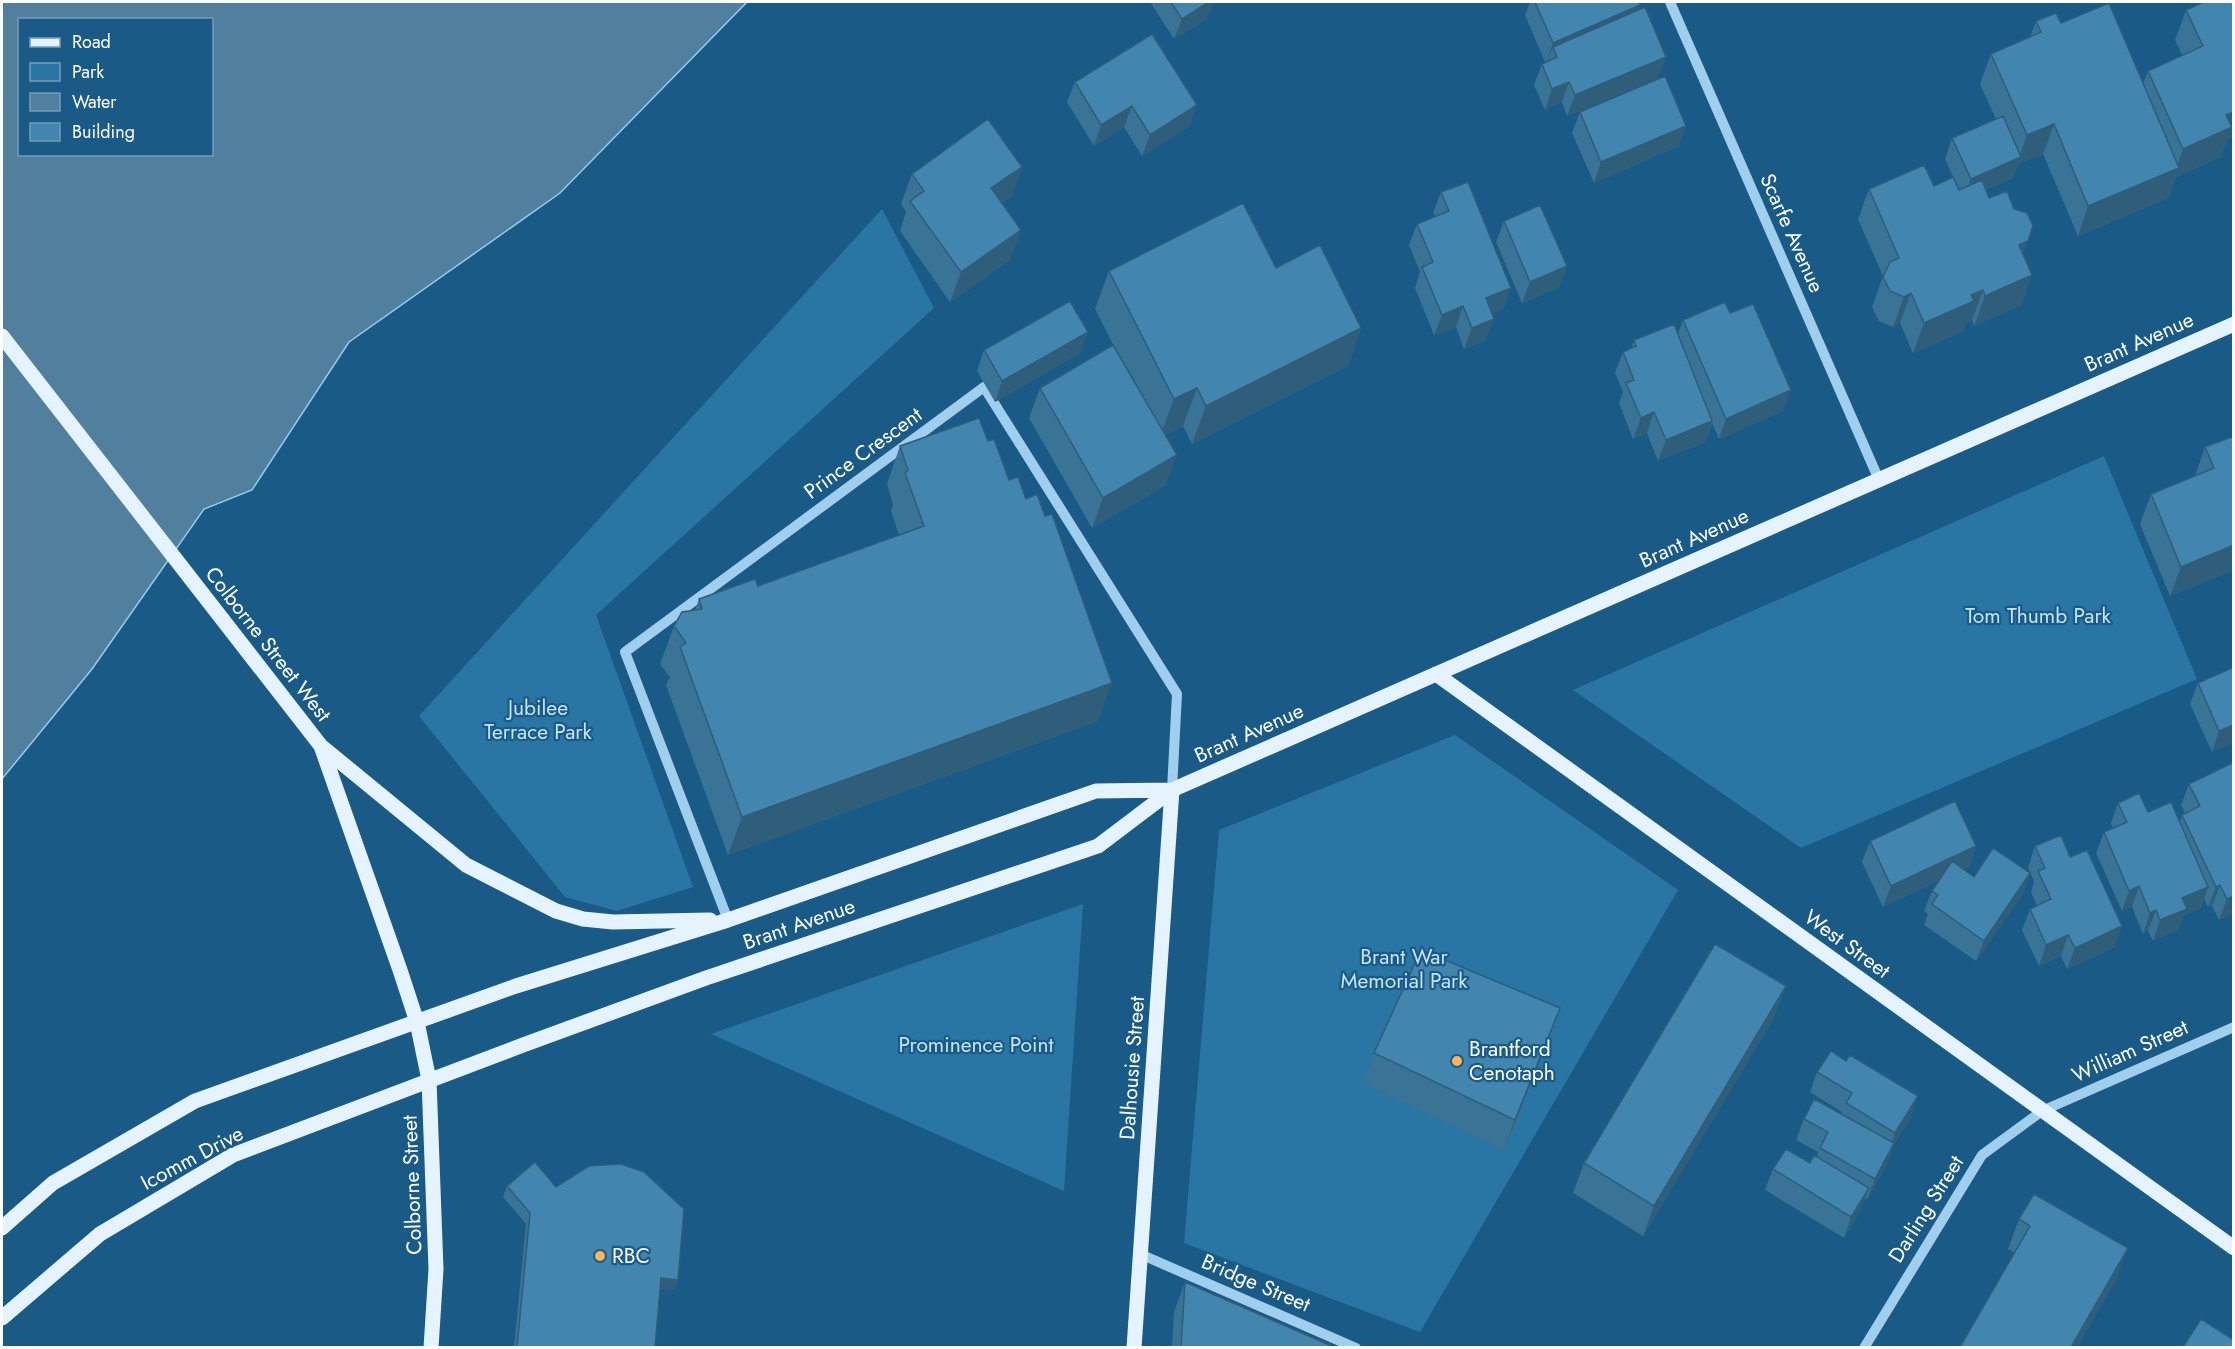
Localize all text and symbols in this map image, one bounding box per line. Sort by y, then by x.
legend [18,18,213,156]
text: Road [72,29,111,55]
text: Park [72,59,104,85]
text: Water [72,89,117,115]
text: Building [72,119,135,145]
street label: Scarfe Avenue [1752,169,1832,297]
street label: Brant Avenue [2080,304,2199,379]
street label: Prince Crescent [798,400,928,506]
street label: Brant Avenue [1635,500,1754,575]
street label: Colborne Street West [198,560,338,728]
park label: Tom Thumb Park [1965,601,2112,631]
park label: Jubilee Terrace Park [484,693,593,747]
street label: Brant Avenue [1190,695,1309,770]
street label: Brant Avenue [739,891,859,957]
street label: West Street [1798,903,1896,985]
park label: Brant War Memorial Park [1341,942,1468,996]
street label: Dalhousie Street [1112,995,1152,1141]
street label: William Street [2067,1012,2193,1090]
park label: Prominence Point [898,1030,1054,1060]
place label: Brantford Cenotaph [1469,1034,1555,1088]
marker: Brantford Cenotaph [1450,1054,1464,1068]
street label: Colborne Street [395,1115,429,1255]
street label: Icomm Drive [135,1118,249,1198]
street label: Darling Street [1881,1150,1971,1268]
place label: RBC [612,1241,650,1271]
street label: Bridge Street [1197,1247,1315,1319]
marker: RBC [593,1249,607,1263]

